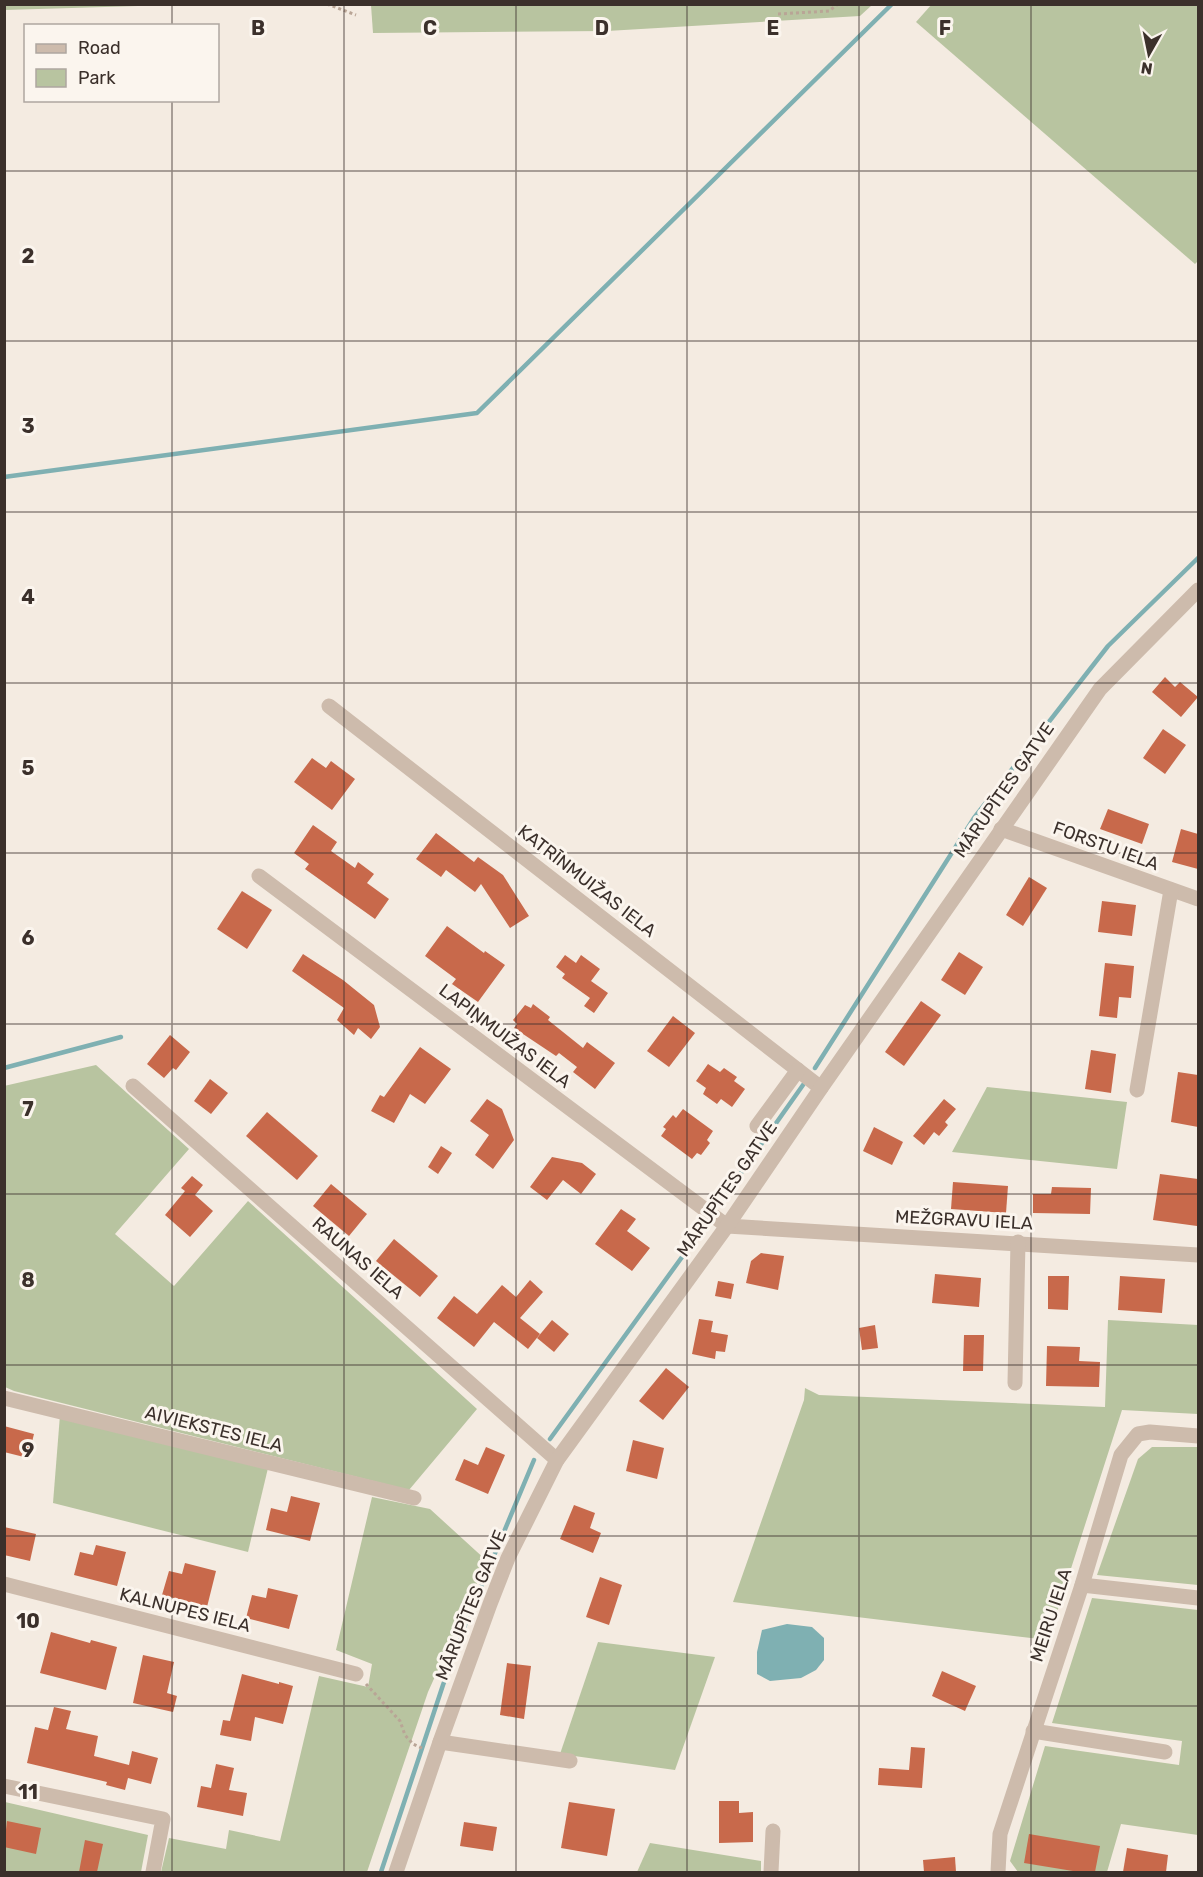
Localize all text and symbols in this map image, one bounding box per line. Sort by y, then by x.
text: B [251,16,265,40]
text: C [423,16,437,40]
text: D [595,16,609,40]
text: E [767,16,779,40]
text: F [939,16,951,40]
legend [24,24,219,102]
north arrow [1119,24,1179,84]
text: Road [78,37,121,59]
text: N [1140,58,1154,79]
text: Park [78,67,116,89]
text: 2 [22,244,35,268]
text: 3 [21,414,35,438]
text: 4 [21,585,35,609]
street label: MĀRUPĪTES GATVE [949,718,1059,862]
text: 5 [22,756,35,780]
street label: FORSTU IELA [1050,817,1162,875]
street label: KATRĪNMUIŽAS IELA [514,820,660,942]
text: 6 [21,926,35,950]
street label: LAPIŅMUIŽAS IELA [435,979,575,1093]
text: 7 [22,1097,34,1121]
street label: MĀRUPĪTES GATVE [672,1117,782,1261]
street label: MEŽGRAVU IELA [895,1205,1033,1235]
street label: RAUNAS IELA [308,1212,408,1304]
text: 8 [21,1268,35,1292]
street label: AIVIEKSTES IELA [143,1401,285,1457]
text: 9 [22,1438,35,1462]
street label: MĀRUPĪTES GATVE [431,1527,511,1683]
street label: MEIRU IELA [1026,1565,1076,1665]
street label: KALNUPES IELA [117,1583,253,1637]
text: 10 [16,1609,40,1633]
text: 11 [18,1780,38,1804]

